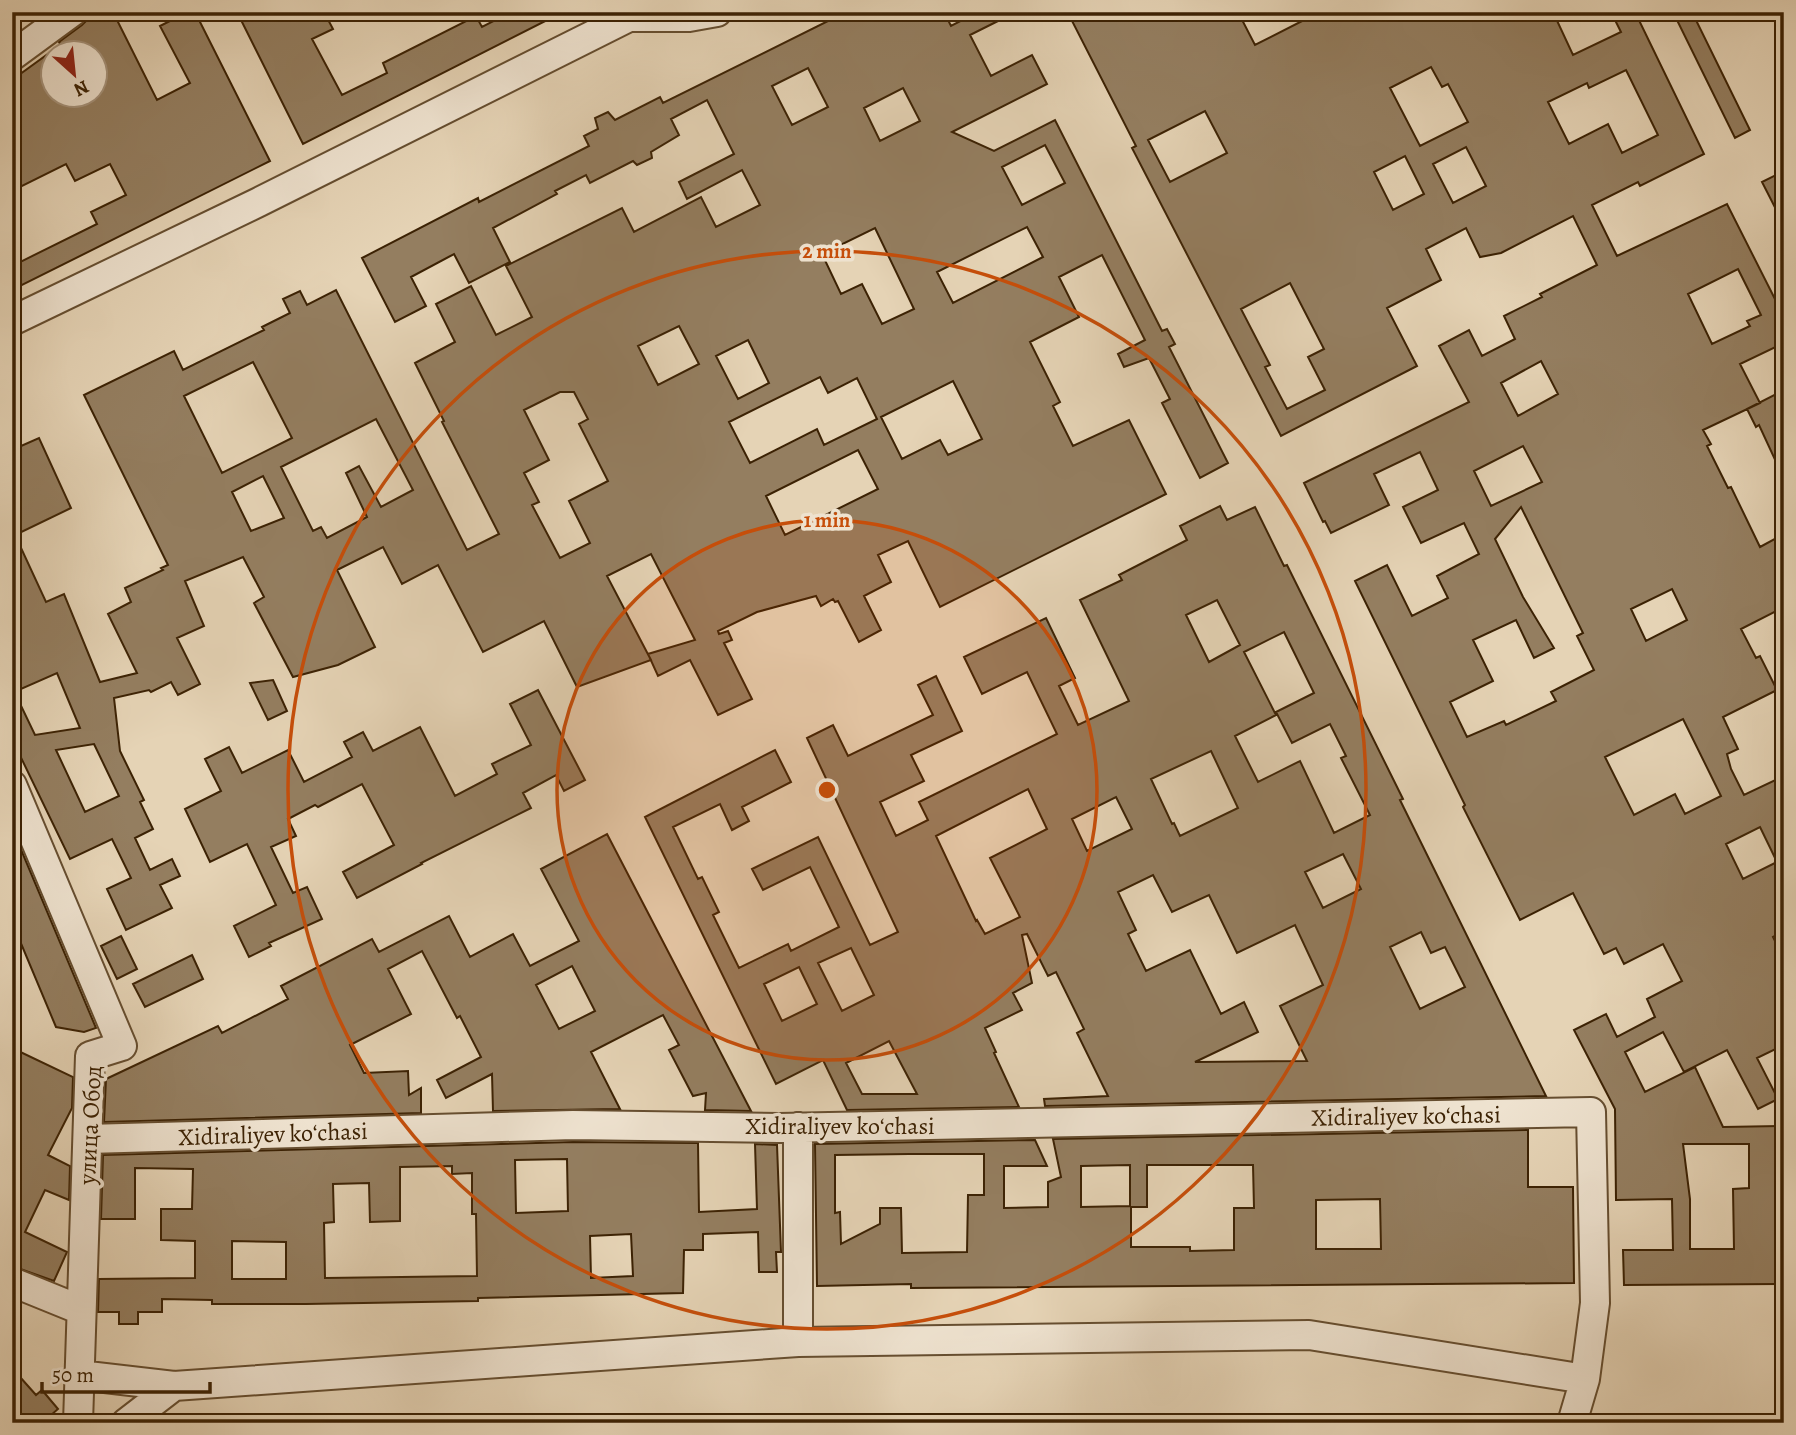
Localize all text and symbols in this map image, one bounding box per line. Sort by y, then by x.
north arrow [38,38,108,108]
text: N [69,74,93,103]
text: 2 min [802,237,852,265]
text: 1 min [804,506,851,534]
centre of rings [815,778,839,802]
street label: улица Обод [71,1065,109,1186]
street label: Xidiraliyev koʻchasi [1311,1098,1501,1134]
street label: Xidiraliyev koʻchasi [745,1110,935,1142]
street label: Xidiraliyev koʻchasi [178,1115,368,1153]
scale bar [42,1351,210,1395]
text: 50 m [52,1361,94,1389]

